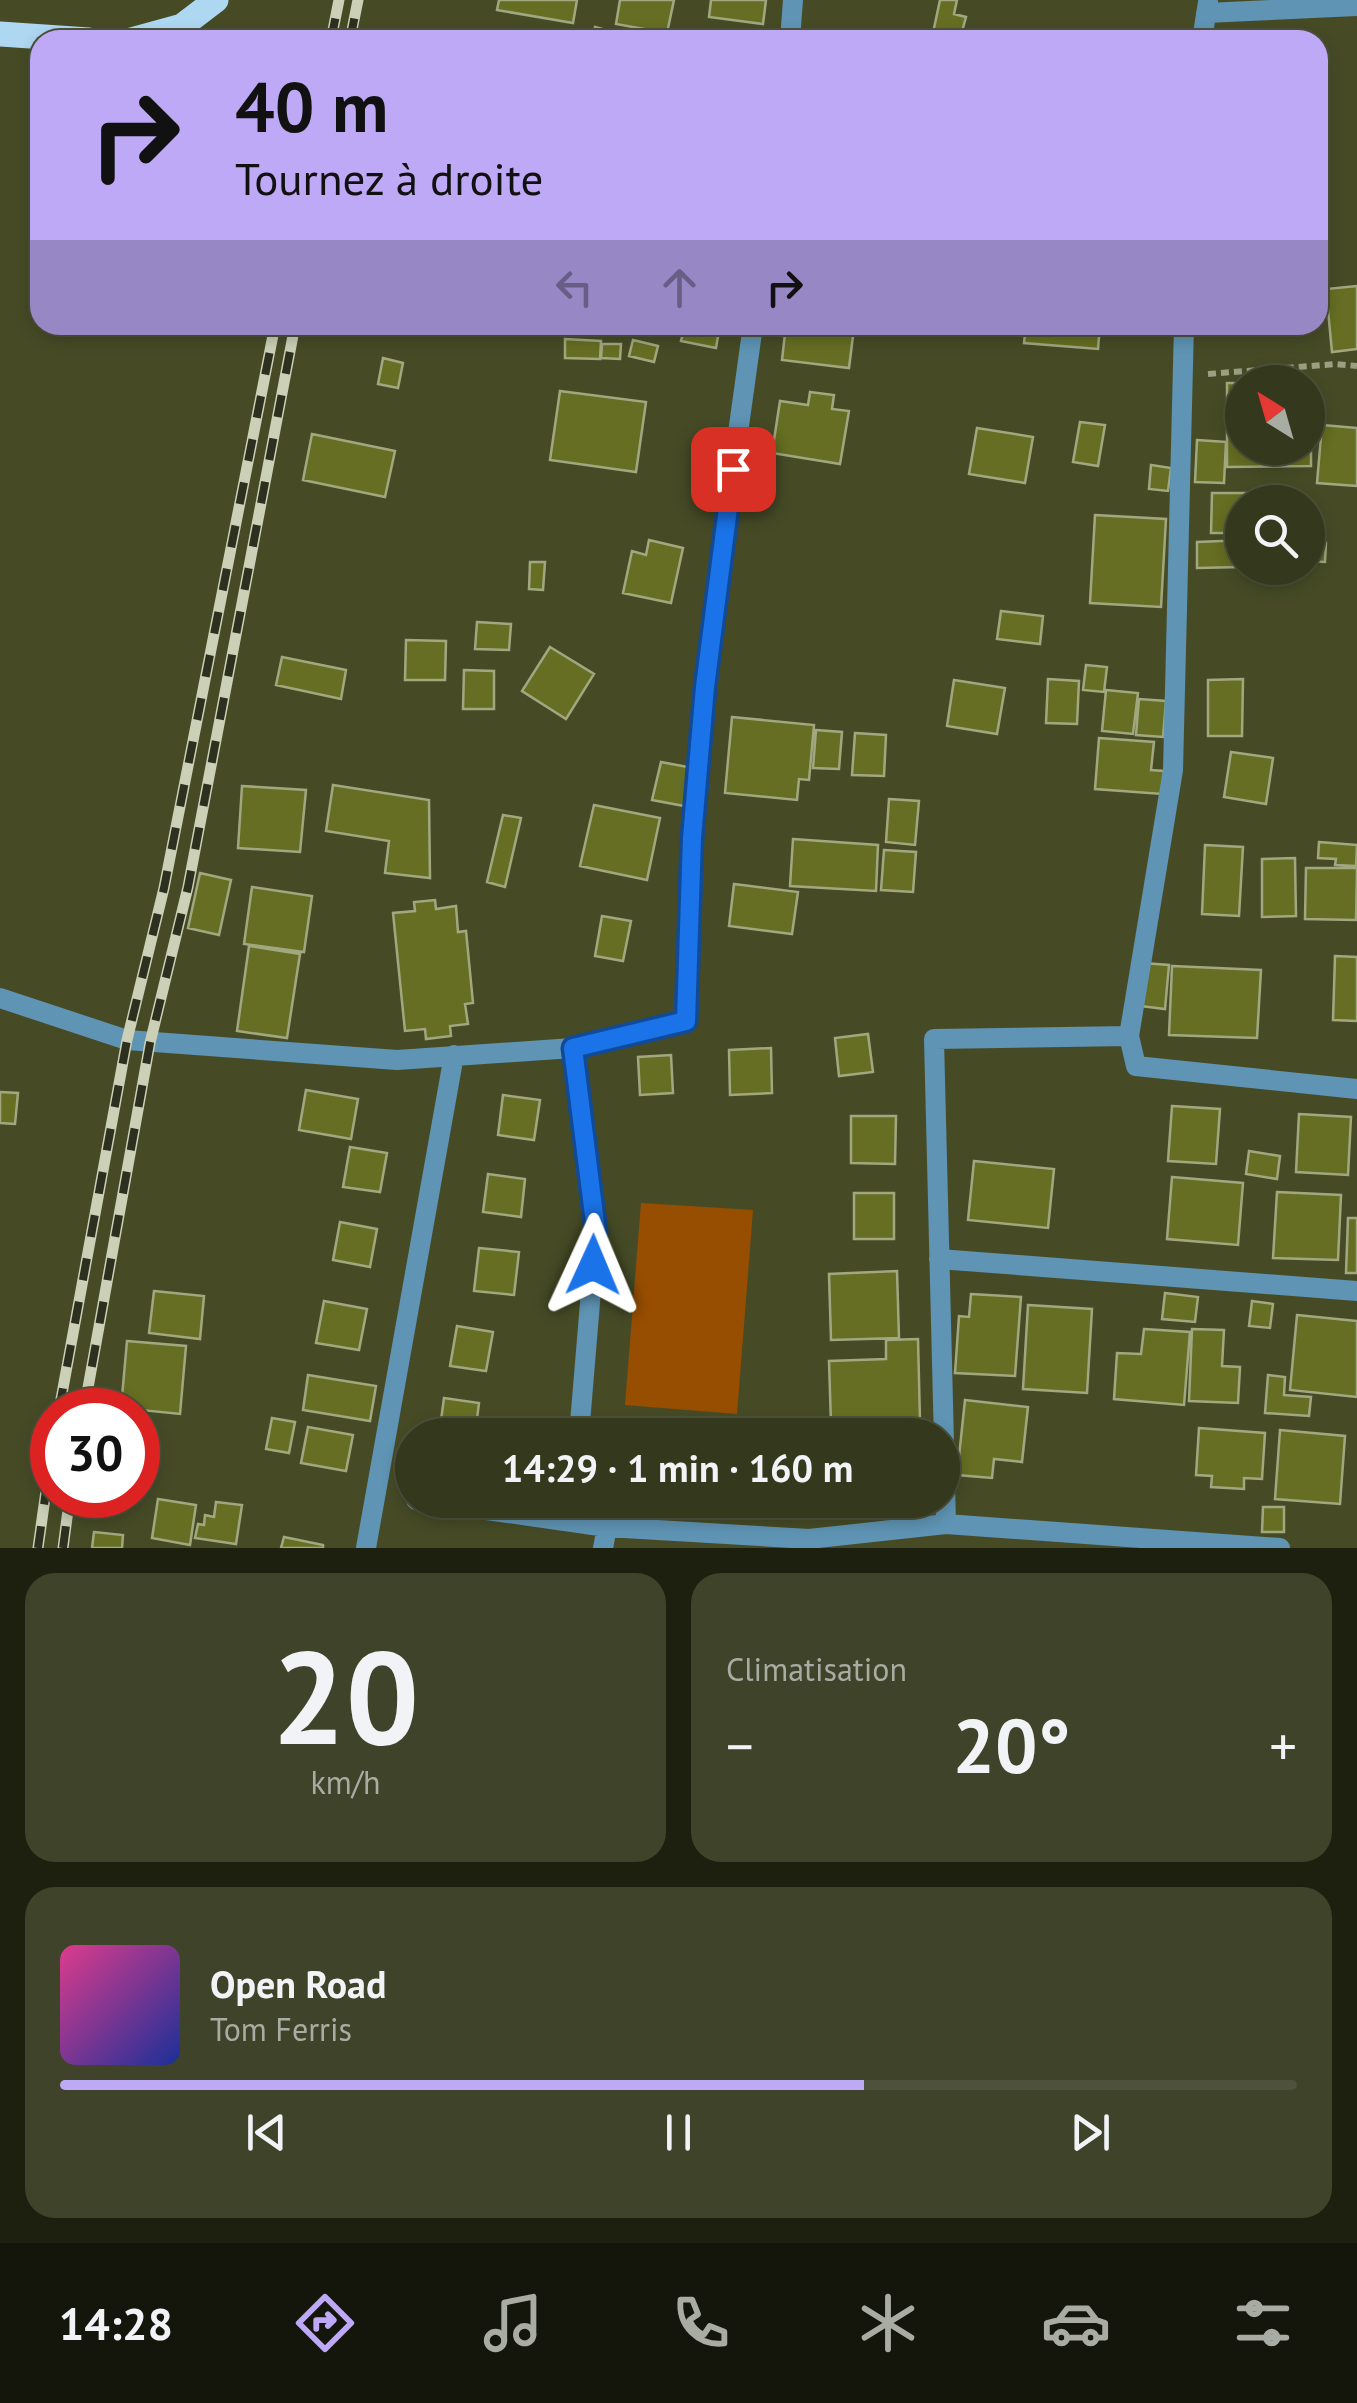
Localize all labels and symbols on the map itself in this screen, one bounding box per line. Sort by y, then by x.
north arrow [1225,365,1325,465]
pin [691,427,776,512]
position arrow [541,1213,645,1317]
speed limit sign: 30 [30,1388,160,1518]

